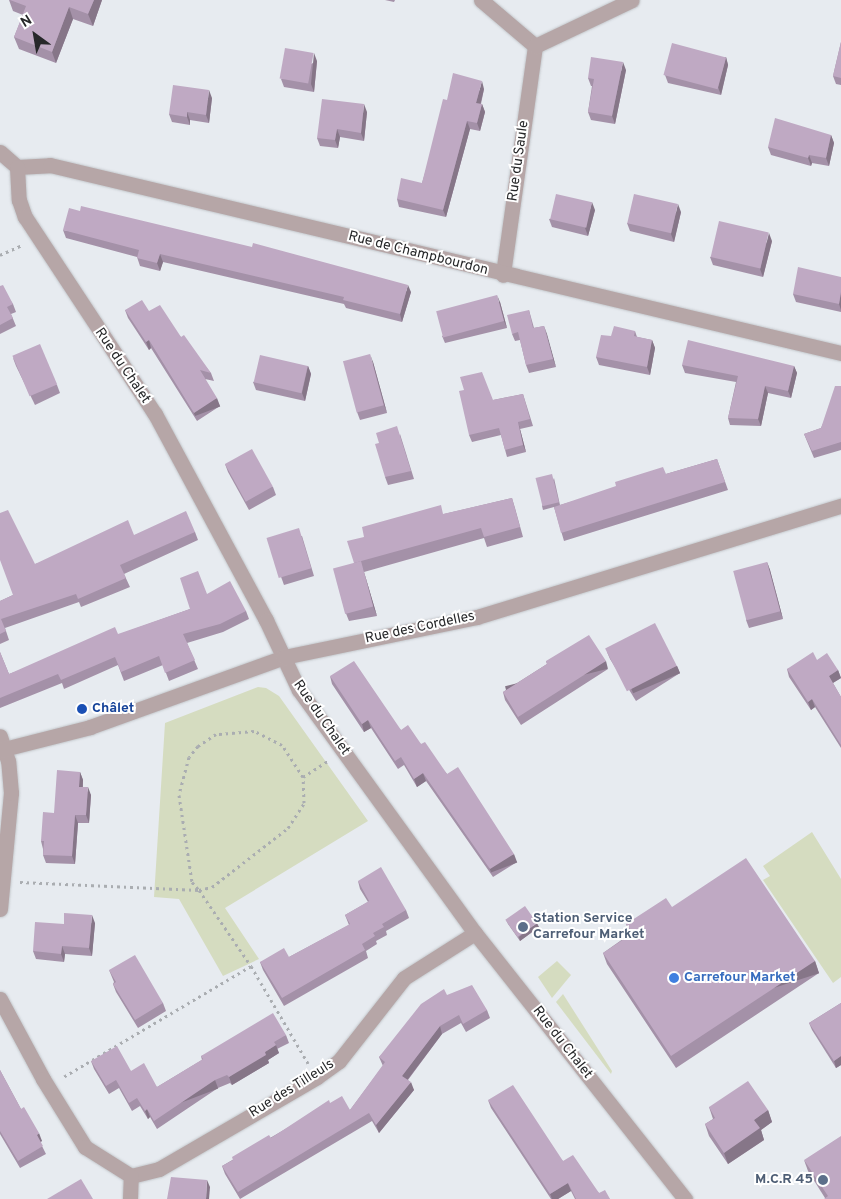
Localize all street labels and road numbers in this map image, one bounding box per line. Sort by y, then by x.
street label: Rue du Saule [505,119,533,203]
street label: Rue de Champbourdon [346,229,490,279]
street label: Rue du Chalet [91,325,153,407]
street label: Rue des Cordelles [364,608,476,648]
street label: Rue du Chalet [289,677,353,759]
street label: Rue du Chalet [528,1003,596,1083]
street label: Rue des Tilleuls [246,1056,338,1122]

